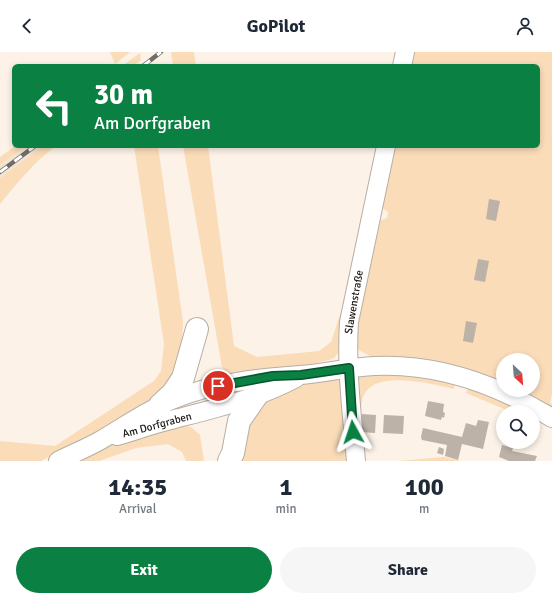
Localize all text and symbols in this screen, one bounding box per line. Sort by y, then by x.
icon: back [16,15,38,37]
text: GoPilot [247,15,305,37]
icon: person [514,15,536,37]
text: 30 m [94,78,153,112]
icon: left [28,80,80,132]
text: Am Dorfgraben [94,112,211,134]
street label: Slawenstraße [342,269,366,335]
north arrow [496,353,540,397]
map controls [496,353,540,449]
pin [201,369,235,403]
icon: arrive [207,375,229,397]
button: search [496,405,540,449]
street label: Am Dorfgraben [121,409,193,441]
position arrow [332,411,374,453]
text: 14:35 [108,472,167,502]
text: 1 [280,472,292,502]
text: 100 [405,472,444,502]
text: Arrival [119,501,156,517]
text: min [276,501,297,517]
text: m [419,501,429,517]
button: Exit [16,547,272,593]
button: Share [280,547,536,593]

